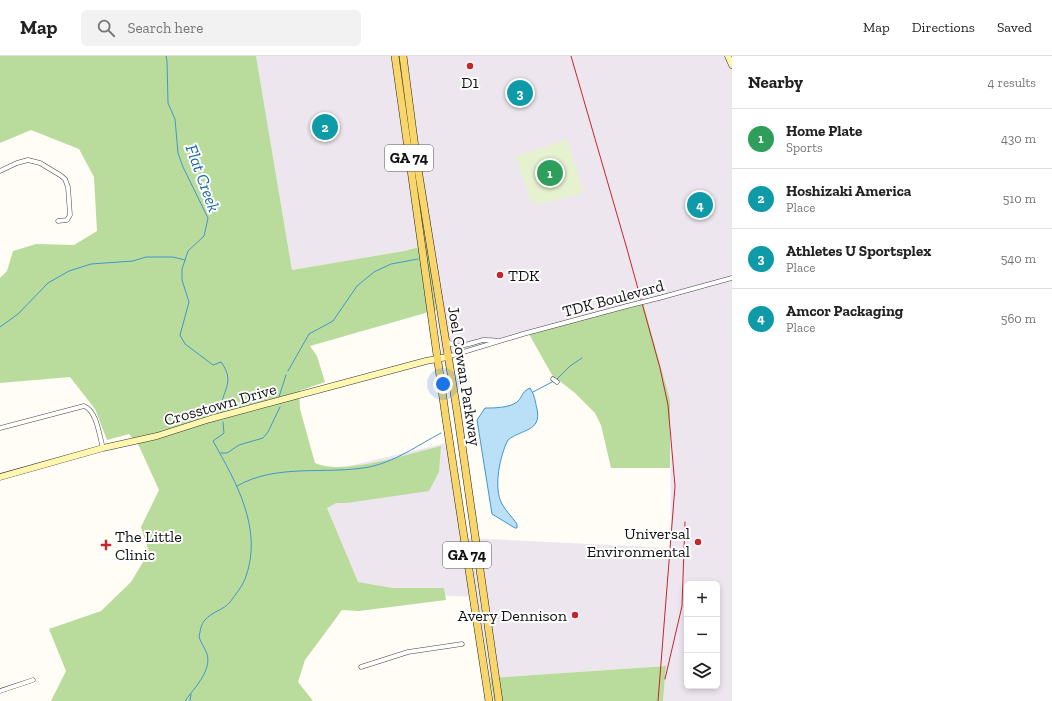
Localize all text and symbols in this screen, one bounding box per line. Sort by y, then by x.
search box [81,10,361,46]
text: Map [20,16,57,39]
icon: search [95,17,117,39]
text: Search here [127,19,203,37]
text: Map [863,19,890,36]
text: Directions [912,19,975,36]
text: Saved [997,19,1032,36]
marker: D1 [465,61,475,71]
text: Nearby [748,72,803,92]
place label: D1 [461,73,479,92]
text: 4 results [988,75,1036,90]
pin: 3 [507,78,533,108]
pin: 2 [312,112,338,142]
text: Home Plate [786,122,862,140]
text: 1 [758,131,764,146]
text: 430 m [1001,131,1036,146]
text: Sports [786,140,823,155]
water label: Flat Creek [182,142,225,215]
road number: GA 74 [385,145,433,171]
pin: 1 [537,158,563,188]
text: Hoshizaki America [786,182,911,200]
pin: 4 [687,190,713,220]
text: 2 [758,191,764,206]
text: 510 m [1003,191,1036,206]
text: Place [786,200,815,215]
text: Athletes U Sportsplex [786,242,931,260]
text: 3 [758,251,764,266]
text: 540 m [1001,251,1036,266]
text: Place [786,260,815,275]
place label: TDK [508,266,540,285]
marker: TDK [495,270,505,280]
street label: TDK Boulevard [560,276,666,321]
text: Amcor Packaging [786,302,903,320]
street label: Joel Cowan Parkway [444,305,485,448]
text: 4 [757,311,765,326]
text: 560 m [1001,311,1036,326]
text: Place [786,320,815,335]
your location [433,374,453,394]
street label: Crosstown Drive [162,379,279,430]
place label: Universal Environmental [587,524,690,561]
place label: The Little Clinic [115,527,182,564]
marker: Universal Environmental [693,537,703,547]
marker: The Little Clinic [100,539,112,551]
road number: GA 74 [443,542,491,568]
map controls [684,581,720,689]
button: + [684,581,720,617]
place label: Avery Dennison [458,606,568,625]
marker: Avery Dennison [570,610,580,620]
button: − [684,617,720,653]
button: layers [684,653,720,689]

